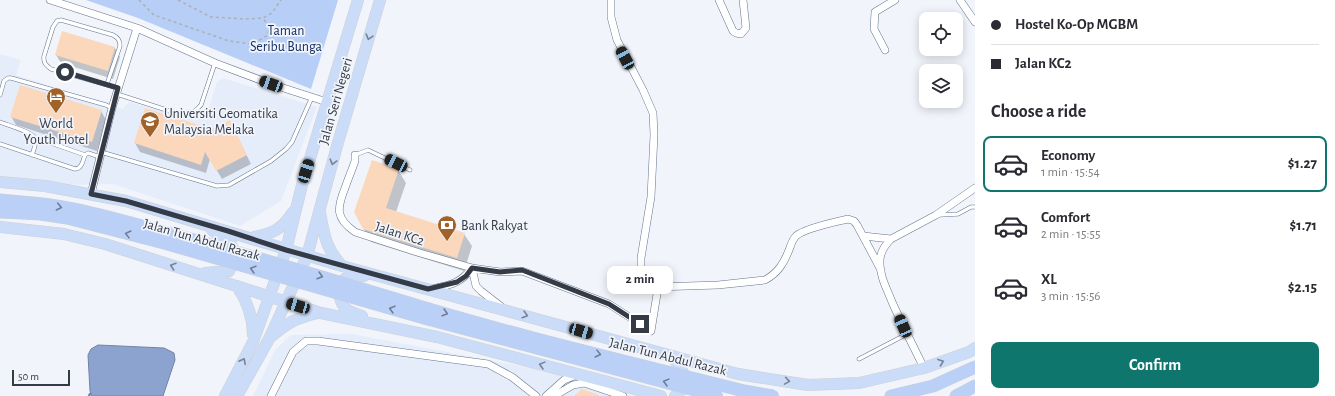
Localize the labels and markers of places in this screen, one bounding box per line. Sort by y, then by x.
hotel icon: World Youth Hotel [45,86,67,114]
place label: Universiti Geomatika Malaysia Melaka [164,107,278,137]
school or university icon: Universiti Geomatika Malaysia Melaka [139,110,161,138]
place label: World Youth Hotel [24,117,88,147]
bank icon: Bank Rakyat [436,214,458,242]
place label: Bank Rakyat [461,219,528,233]

